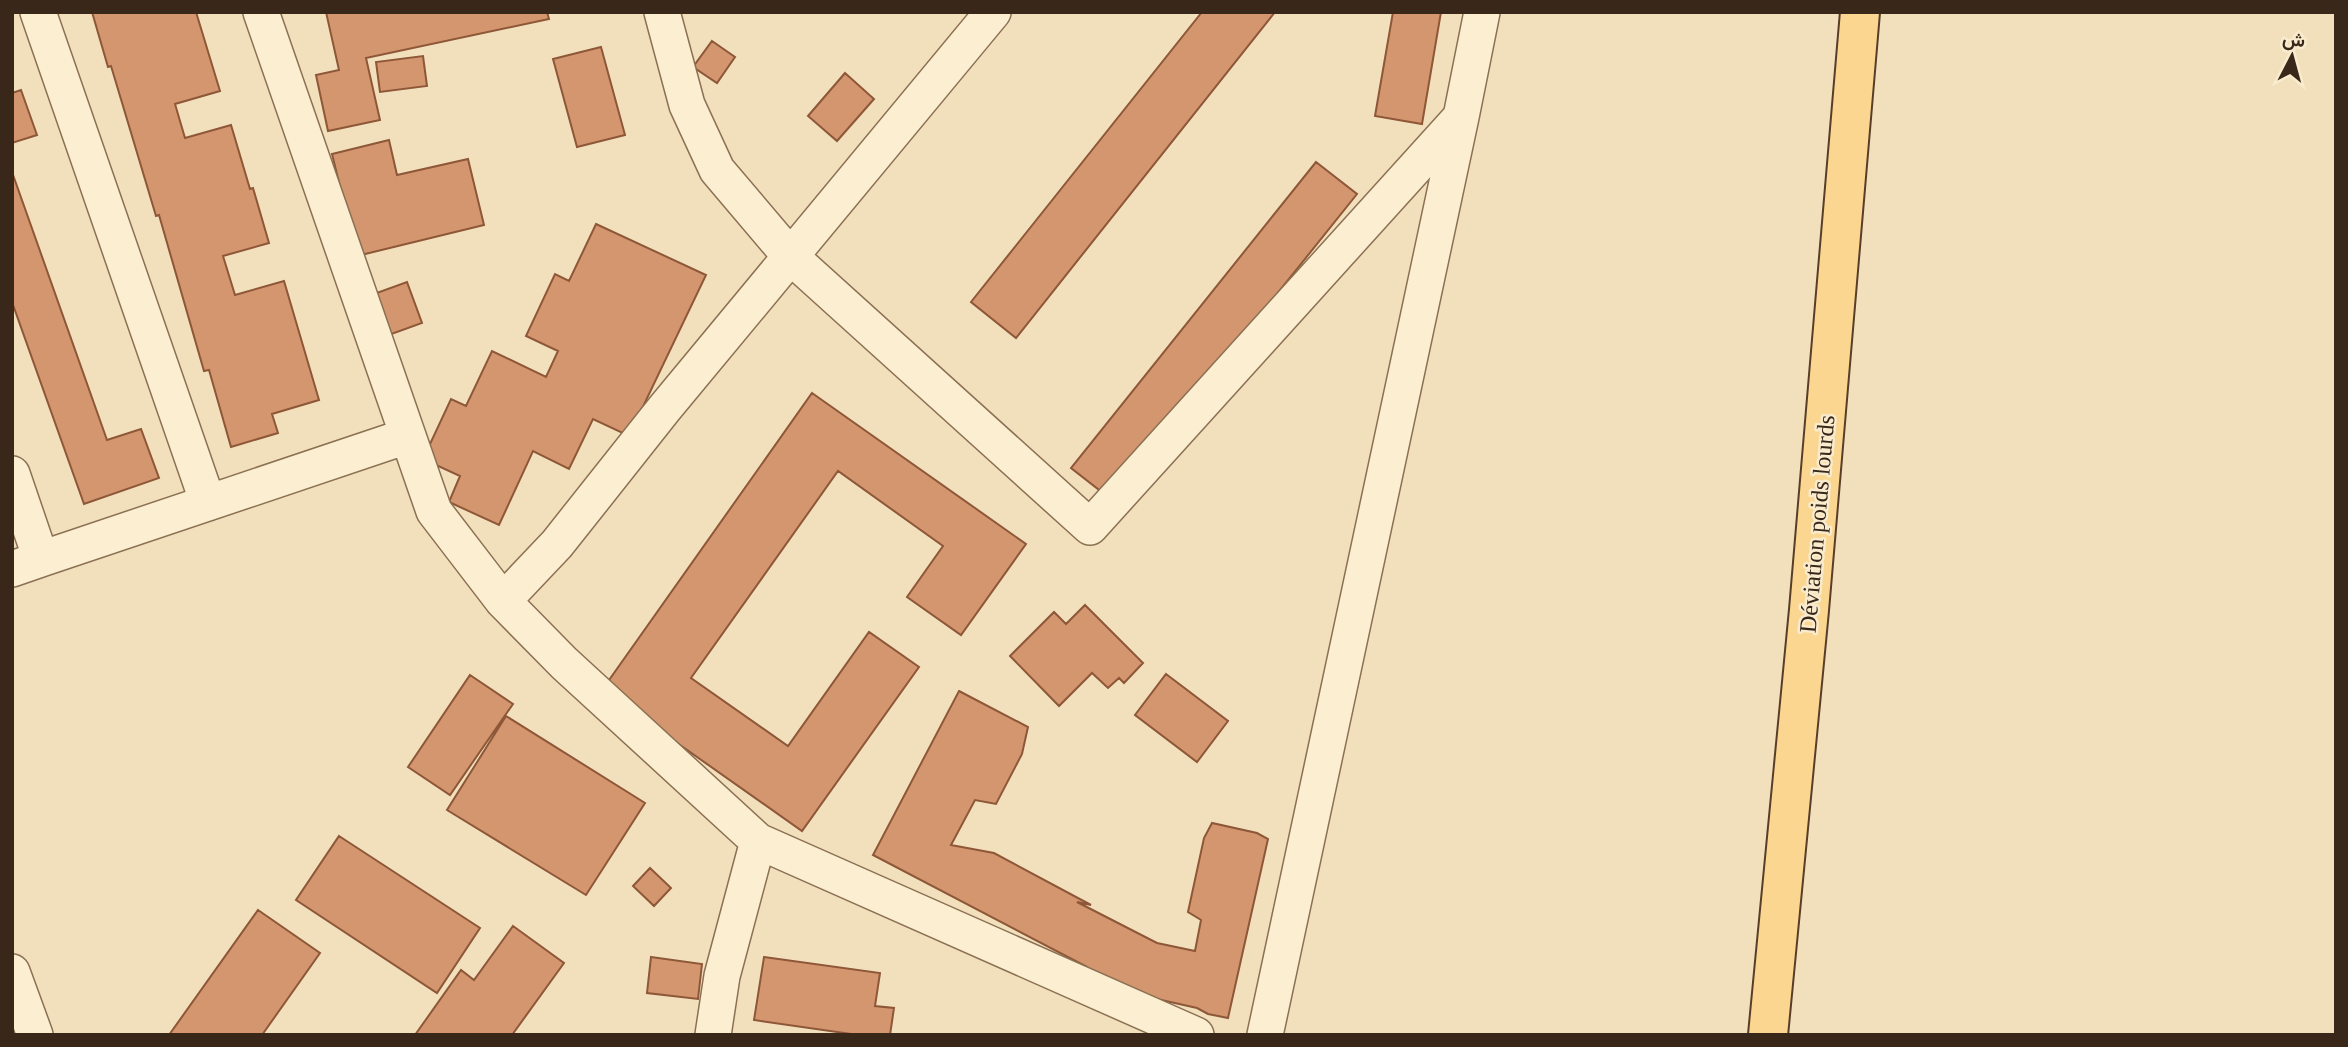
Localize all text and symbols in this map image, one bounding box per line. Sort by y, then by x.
north arrow [2257,21,2327,91]
text: ش [2281,28,2306,52]
street label: Déviation poids lourds [1795,414,1839,634]

